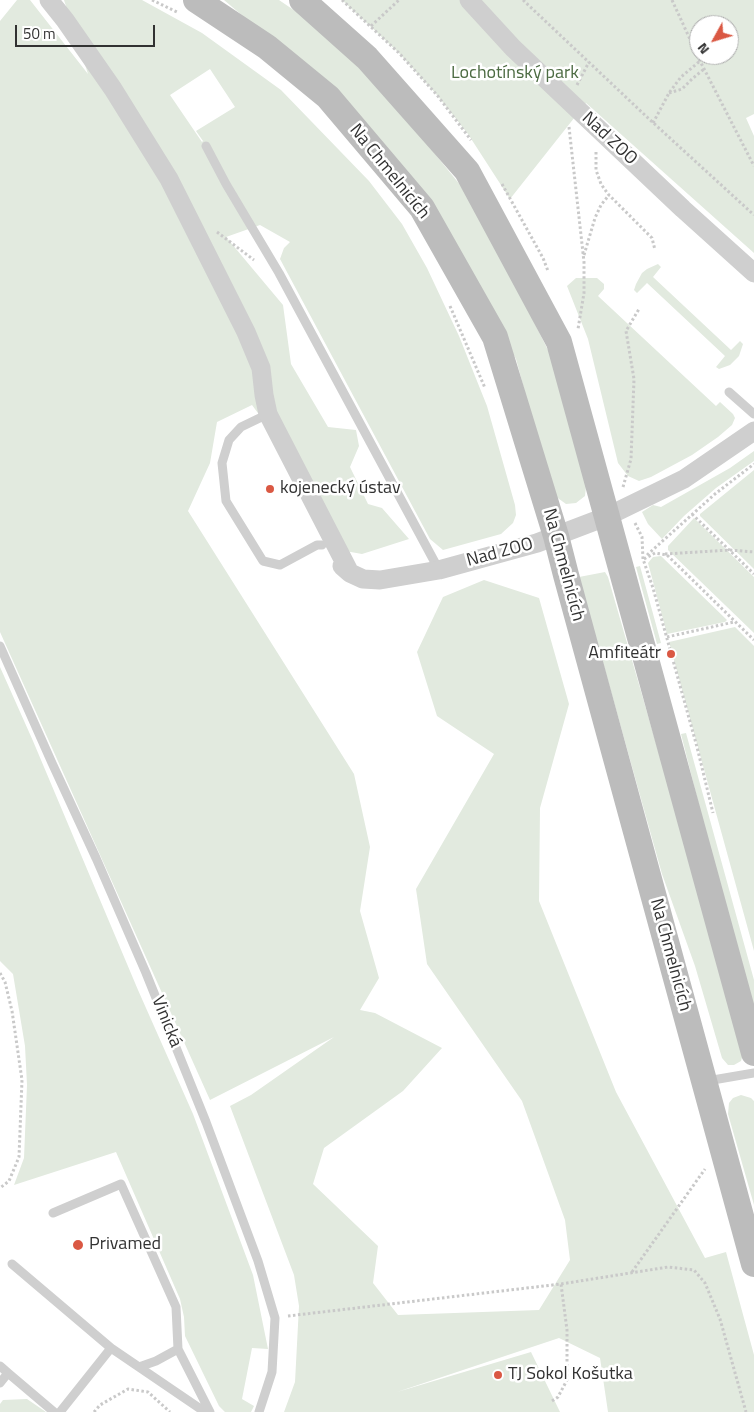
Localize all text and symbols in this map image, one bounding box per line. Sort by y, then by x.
scale bar [18,15,158,47]
north arrow [689,15,739,65]
text: 50 m [23,22,56,45]
text: N [692,39,714,60]
park label: Lochotínský park [451,63,579,85]
street label: Nad ZOO [577,108,641,170]
street label: Na Chmelnicích [344,120,434,224]
place label: kojenecký ústav [280,478,401,500]
marker: kojenecký ústav [264,483,276,495]
street label: Na Chmelnicích [538,506,588,624]
street label: Nad ZOO [464,534,536,572]
place label: Amfiteátr [588,643,661,665]
marker: Amfiteátr [665,648,677,660]
street label: Na Chmelnicích [645,896,695,1014]
street label: Vinická [146,993,186,1051]
place label: Privamed [89,1234,161,1256]
marker: Privamed [71,1238,85,1252]
place label: TJ Sokol Košutka [508,1364,633,1386]
marker: TJ Sokol Košutka [492,1369,504,1381]

